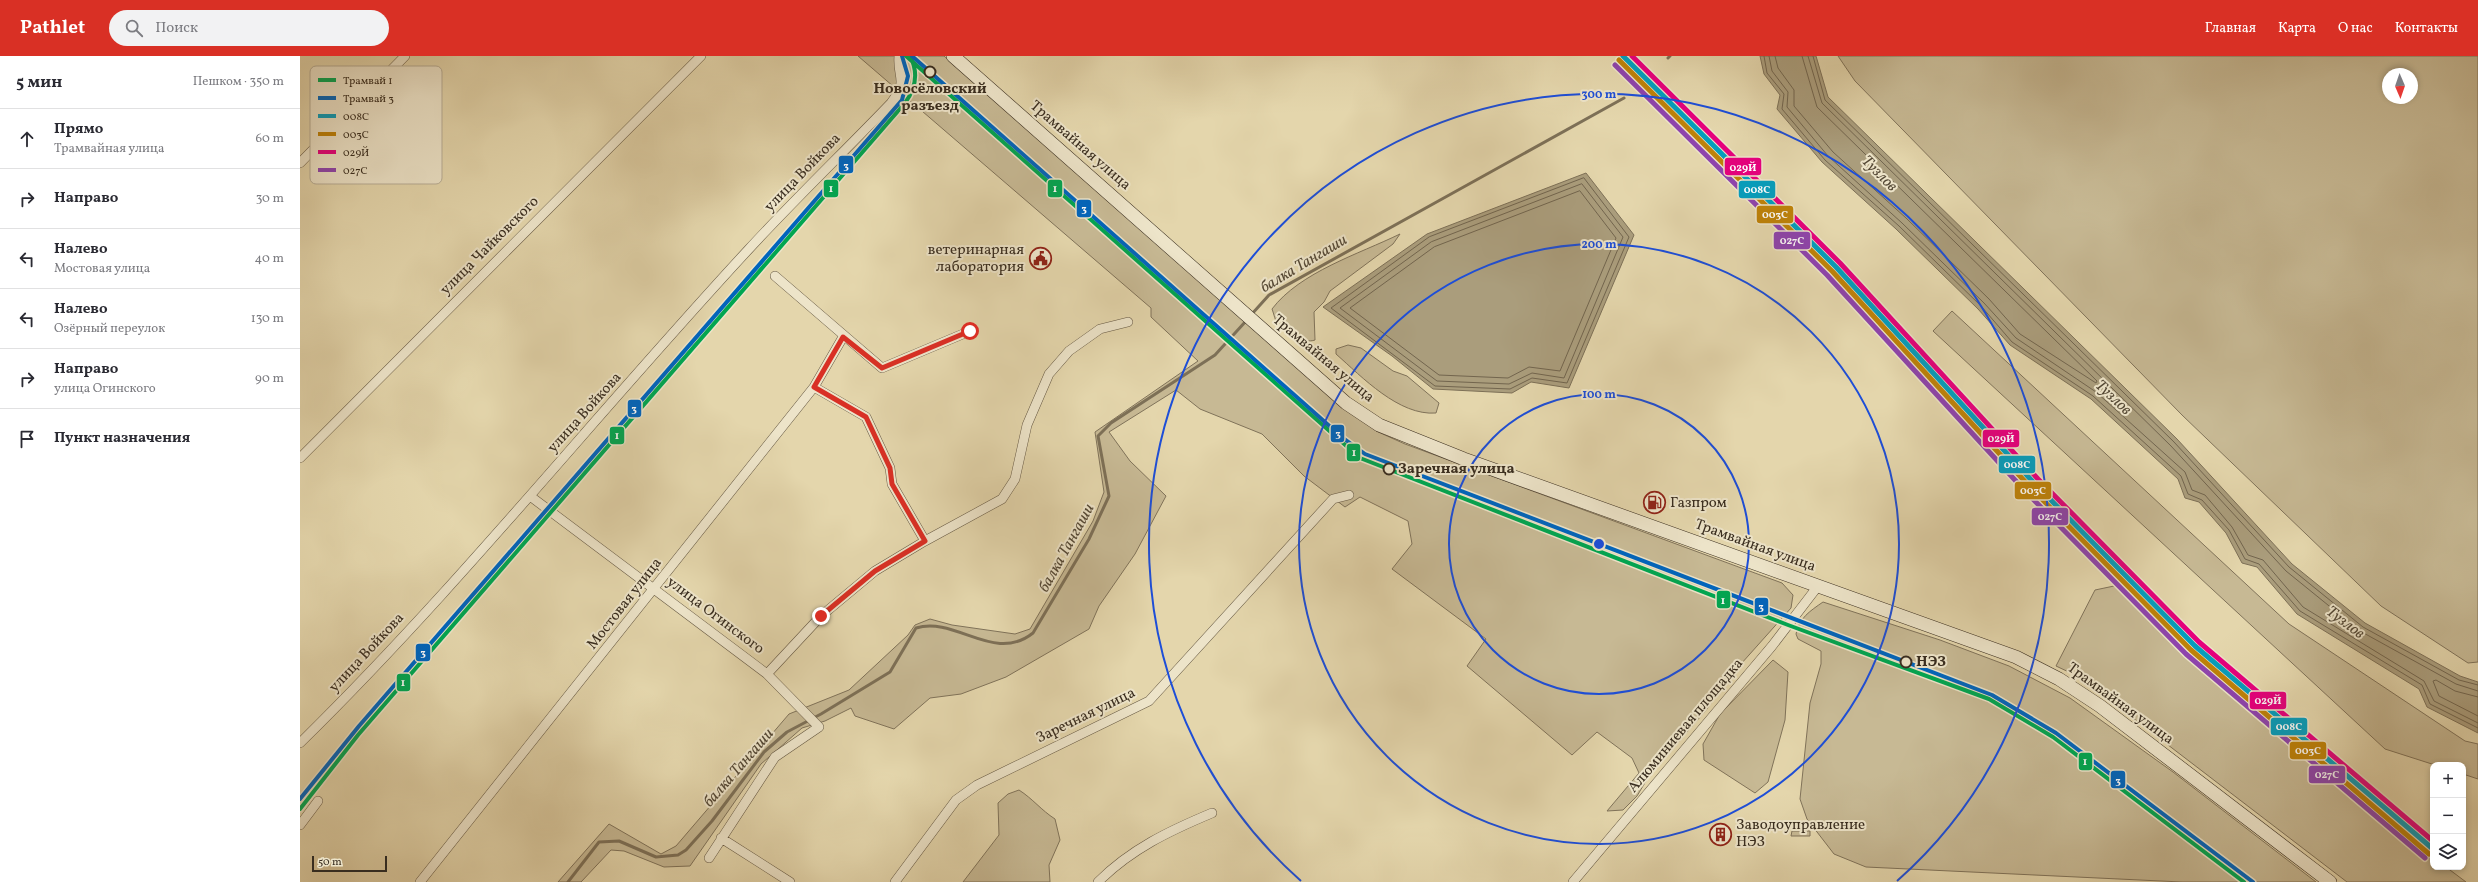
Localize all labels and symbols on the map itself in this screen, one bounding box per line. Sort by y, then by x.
marker: Новосёловский разъезд [923,65,937,79]
legend [310,66,442,184]
north arrow [2382,68,2418,104]
text: Трамвай 1 [343,74,393,89]
place label: Новосёловский разъезд [873,79,987,117]
text: 300 m [1582,87,1617,103]
text: Трамвай 3 [343,92,394,107]
street label: Трамвайная улица [1025,96,1135,196]
text: 008С [343,110,369,125]
text: 003С [343,128,369,143]
street label: улица Войкова [760,129,846,217]
text: 029Й [343,146,369,161]
water label: Тузлов [1856,151,1902,197]
line badge: 3 [838,155,854,174]
line badge: 029Й [1724,157,1762,176]
text: 3 [843,159,849,174]
text: 029Й [1729,161,1757,176]
text: 027С [343,164,368,179]
line badge: 1 [823,179,839,198]
line badge: 1 [1047,179,1063,198]
line badge: 008С [1738,180,1776,199]
text: 1 [829,182,833,197]
text: 1 [1053,182,1057,197]
text: 008С [1744,183,1770,198]
street label: улица Чайковского [436,192,544,300]
line badge: 3 [1076,199,1092,218]
text: 3 [1081,202,1087,217]
line badge: 003С [1756,205,1794,224]
text: 003С [1762,208,1788,223]
water label: балка Тангаши [1256,229,1352,299]
line badge: 027С [1773,231,1811,250]
text: 027С [1780,234,1804,249]
text: 200 m [1581,237,1617,253]
place label: ветеринарная лаборатория [928,240,1024,278]
public building icon: ветеринарная лаборатория [1027,246,1053,272]
street label: Трамвайная улица [1267,310,1379,408]
route start [961,322,979,340]
street label: улица Войкова [543,368,627,458]
water label: Тузлов [2090,375,2136,421]
text: 100 m [1582,387,1616,403]
line badge: 3 [627,399,642,418]
text: 3 [631,402,637,417]
line badge: 3 [1330,424,1345,443]
line badge: 1 [609,426,625,445]
text: 3 [1335,427,1341,442]
text: 1 [615,429,619,444]
line badge: 029Й [1982,429,2020,448]
text: 029Й [1987,432,2015,447]
line badge: 1 [1346,443,1361,462]
text: 1 [1352,446,1356,461]
line badge: 008С [1998,455,2036,474]
text: 008С [2004,458,2030,473]
place label: Заречная улица [1398,459,1515,480]
marker: Заречная улица [1382,462,1396,476]
line badge: 003С [2014,481,2052,500]
text: 003С [2020,484,2046,499]
fuel station icon: Газпром [1642,490,1668,516]
place label: Газпром [1670,493,1727,514]
water label: балка Тангаши [1034,500,1100,596]
line badge: 027С [2031,507,2069,526]
text: 027С [2038,510,2062,525]
street label: Трамвайная улица [1692,514,1818,578]
centre of rings [1592,537,1606,551]
street label: Мостовая улица [583,554,667,654]
street label: улица Огинского [662,572,768,660]
line badge: 1 [1716,590,1731,609]
text: 1 [1721,594,1725,609]
line badge: 3 [1754,597,1769,616]
text: 3 [1758,600,1764,615]
water label: Тузлов [2321,601,2369,645]
route end [812,607,830,625]
street label: улица Войкова [325,609,409,697]
line badge: 3 [415,643,431,662]
text: 3 [420,646,426,661]
place label: НЭЗ [1916,652,1946,673]
street label: Алюминиевая площадка [1623,654,1749,798]
marker: НЭЗ [1899,655,1913,669]
street label: Трамвайная улица [2062,658,2178,750]
line badge: 1 [396,673,411,692]
text: 1 [401,676,405,691]
street label: Заречная улица [1033,683,1139,749]
line badge: 029Й [2249,691,2287,710]
text: 029Й [2254,694,2282,709]
line badge: 008С [2270,717,2308,736]
text: 008С [2276,720,2302,735]
water label: балка Тангаши [699,724,779,812]
line badge: 003С [2289,741,2327,760]
text: 003С [2295,744,2321,759]
line badge: 1 [2078,752,2093,771]
text: 1 [2083,755,2087,770]
line badge: 027С [2308,765,2346,784]
text: 027С [2315,768,2339,783]
line badge: 3 [2110,770,2126,789]
text: 3 [2115,774,2121,789]
place label: Заводоуправление НЭЗ [1736,815,1865,853]
building icon: Заводоуправление НЭЗ [1708,821,1734,847]
scale bar [312,854,387,873]

